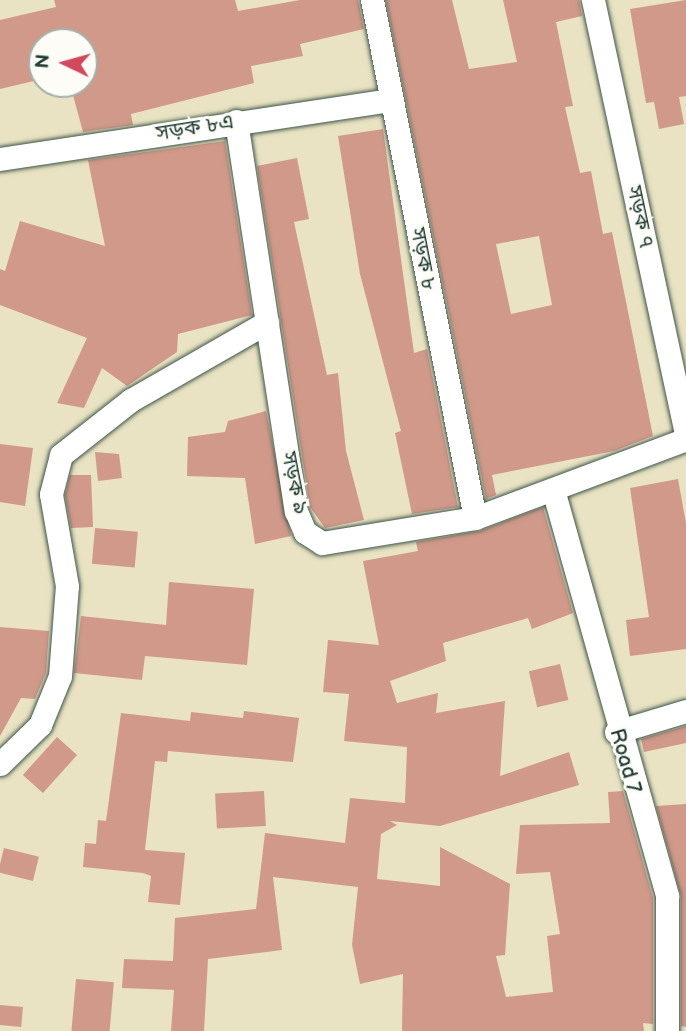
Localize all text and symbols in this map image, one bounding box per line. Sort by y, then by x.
north arrow [28,28,98,98]
text: N [31,53,56,69]
street label: সড়ক ৮এ [154,109,236,147]
street label: সড়ক ৭ [621,184,659,250]
street label: সড়ক ৮ [405,226,441,292]
street label: সড়ক ৯ [276,450,312,516]
street label: Road 7 [604,725,646,797]

